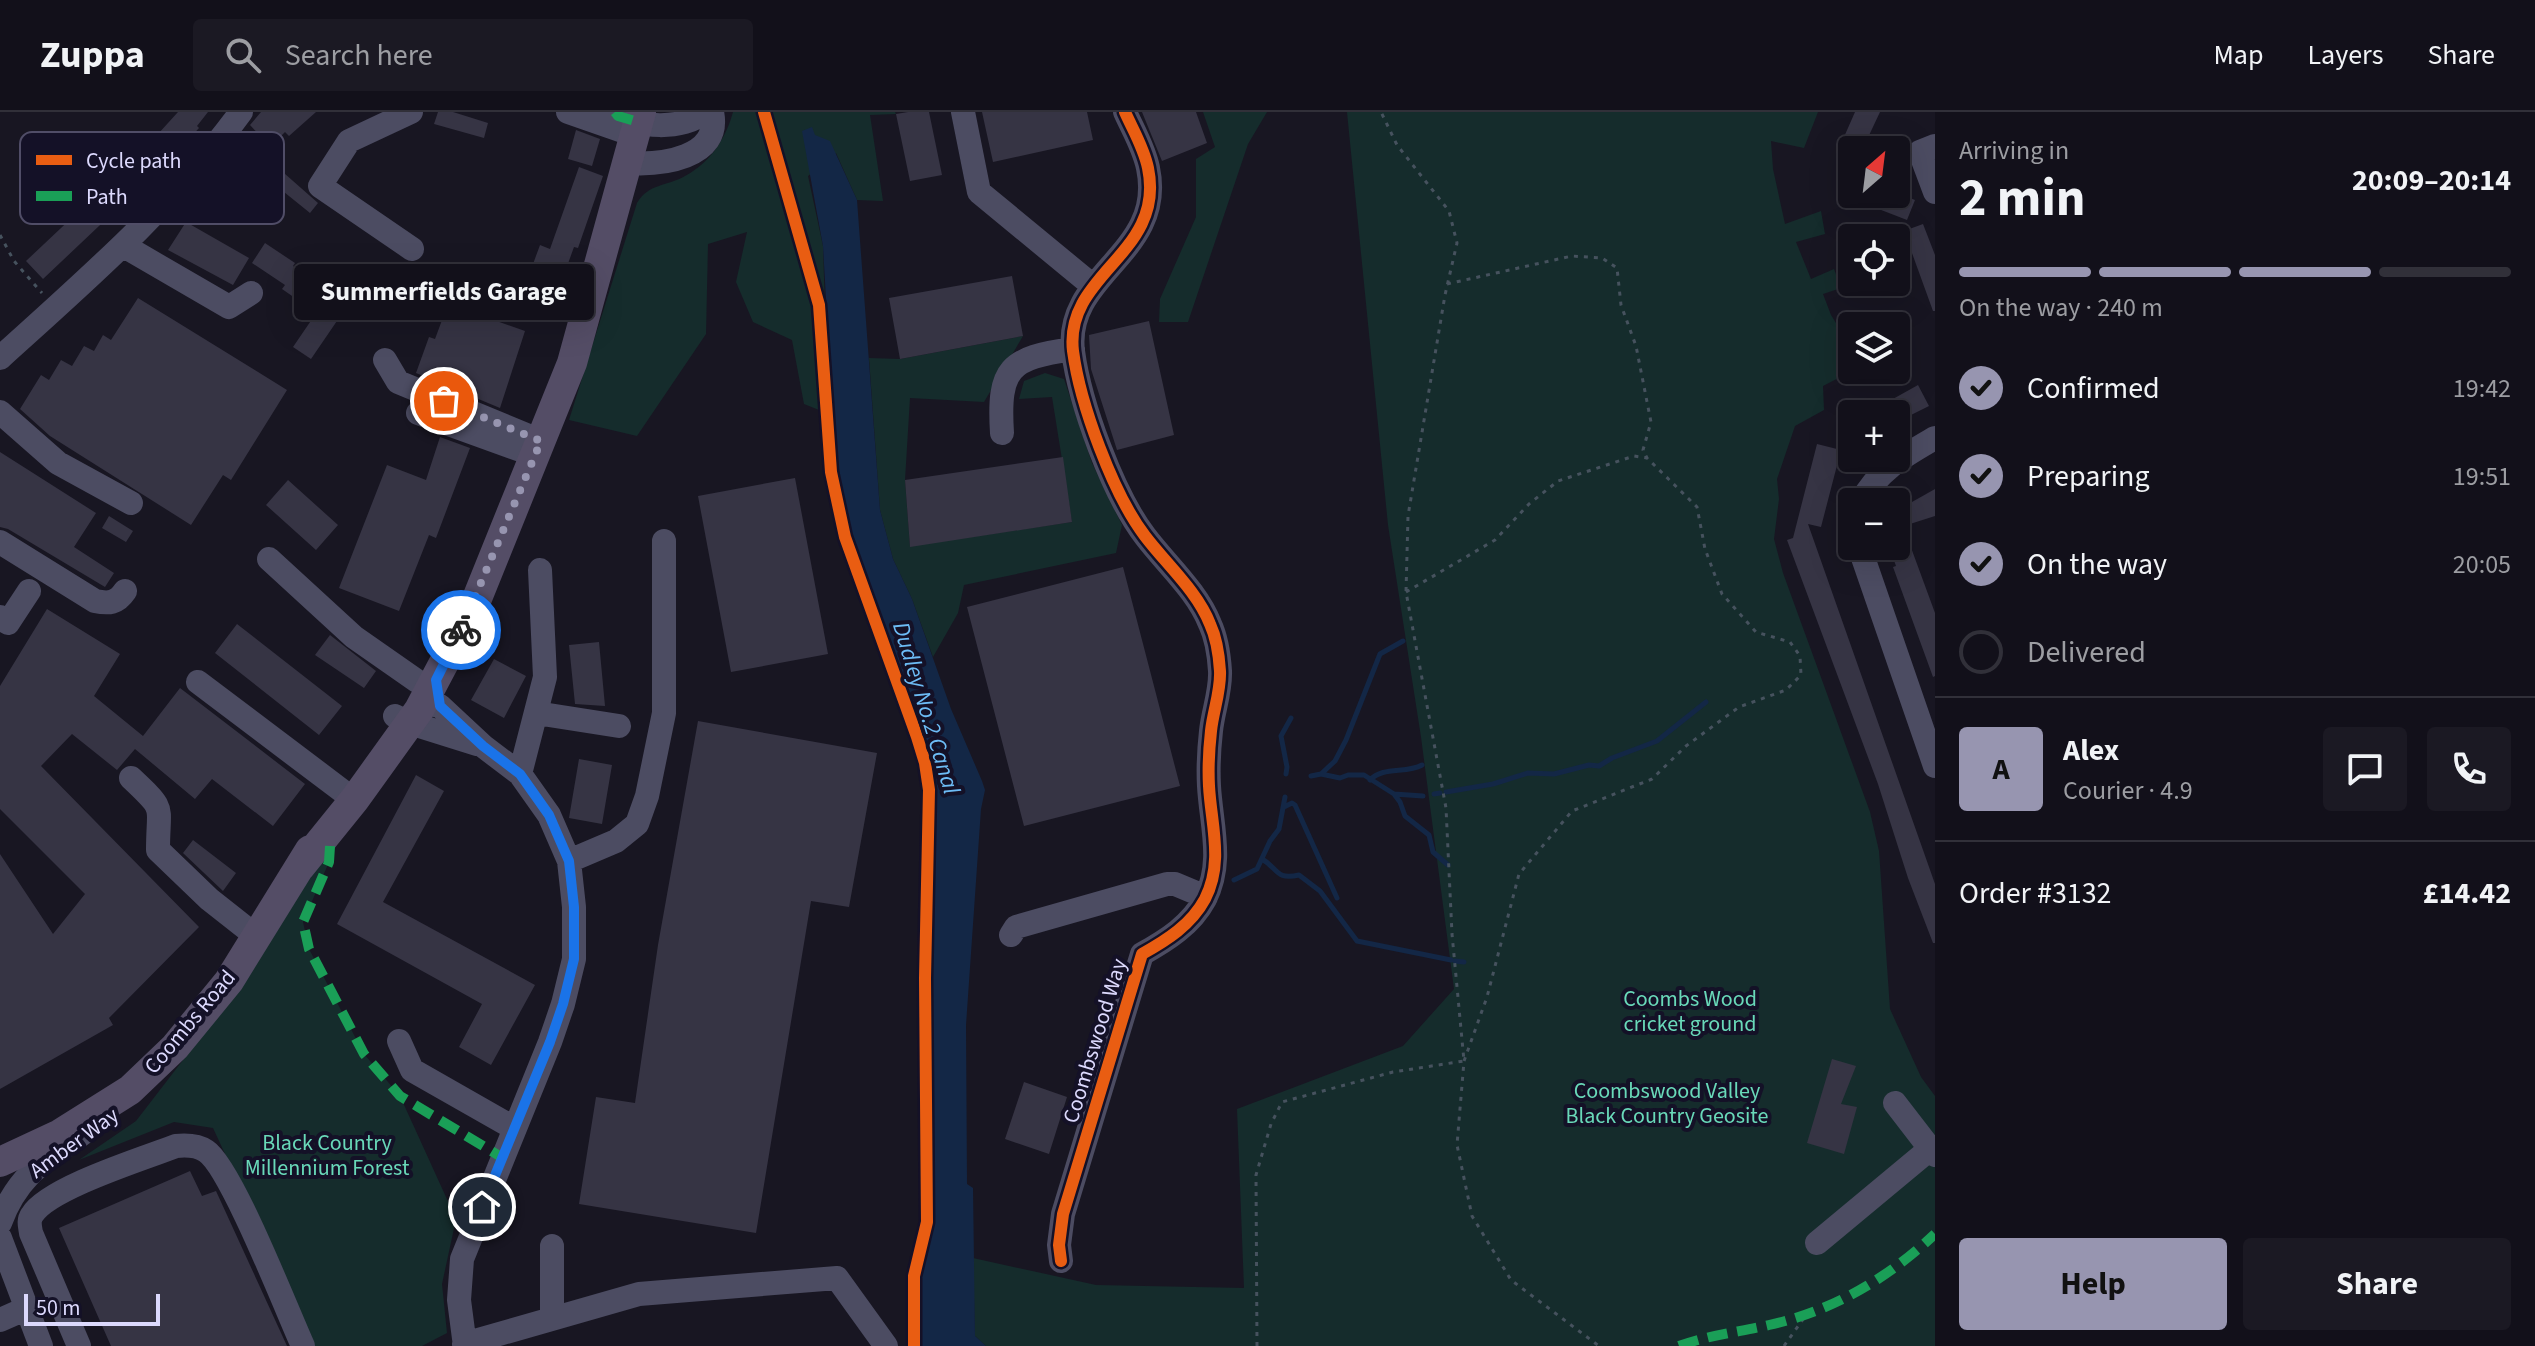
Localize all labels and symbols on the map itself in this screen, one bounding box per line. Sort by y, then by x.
legend [20,132,284,224]
north arrow [1838,136,1910,208]
text: Cycle path [86,145,182,177]
text: Path [86,181,128,213]
callout: Summerfields Garage [294,265,594,321]
pin [410,367,478,435]
courier [421,590,501,670]
water label: Dudley No.2 Canal [883,617,969,799]
street label: Coombswood Way [1055,954,1135,1127]
street label: Coombs Road [137,963,243,1081]
park label: Coombs Wood cricket ground [1623,983,1757,1040]
park label: Coombswood Valley Black Country Geosite [1566,1075,1768,1132]
street label: Amber Way [23,1099,126,1186]
park label: Black Country Millennium Forest [245,1127,410,1184]
pin [448,1173,516,1241]
scale bar [24,1290,160,1326]

